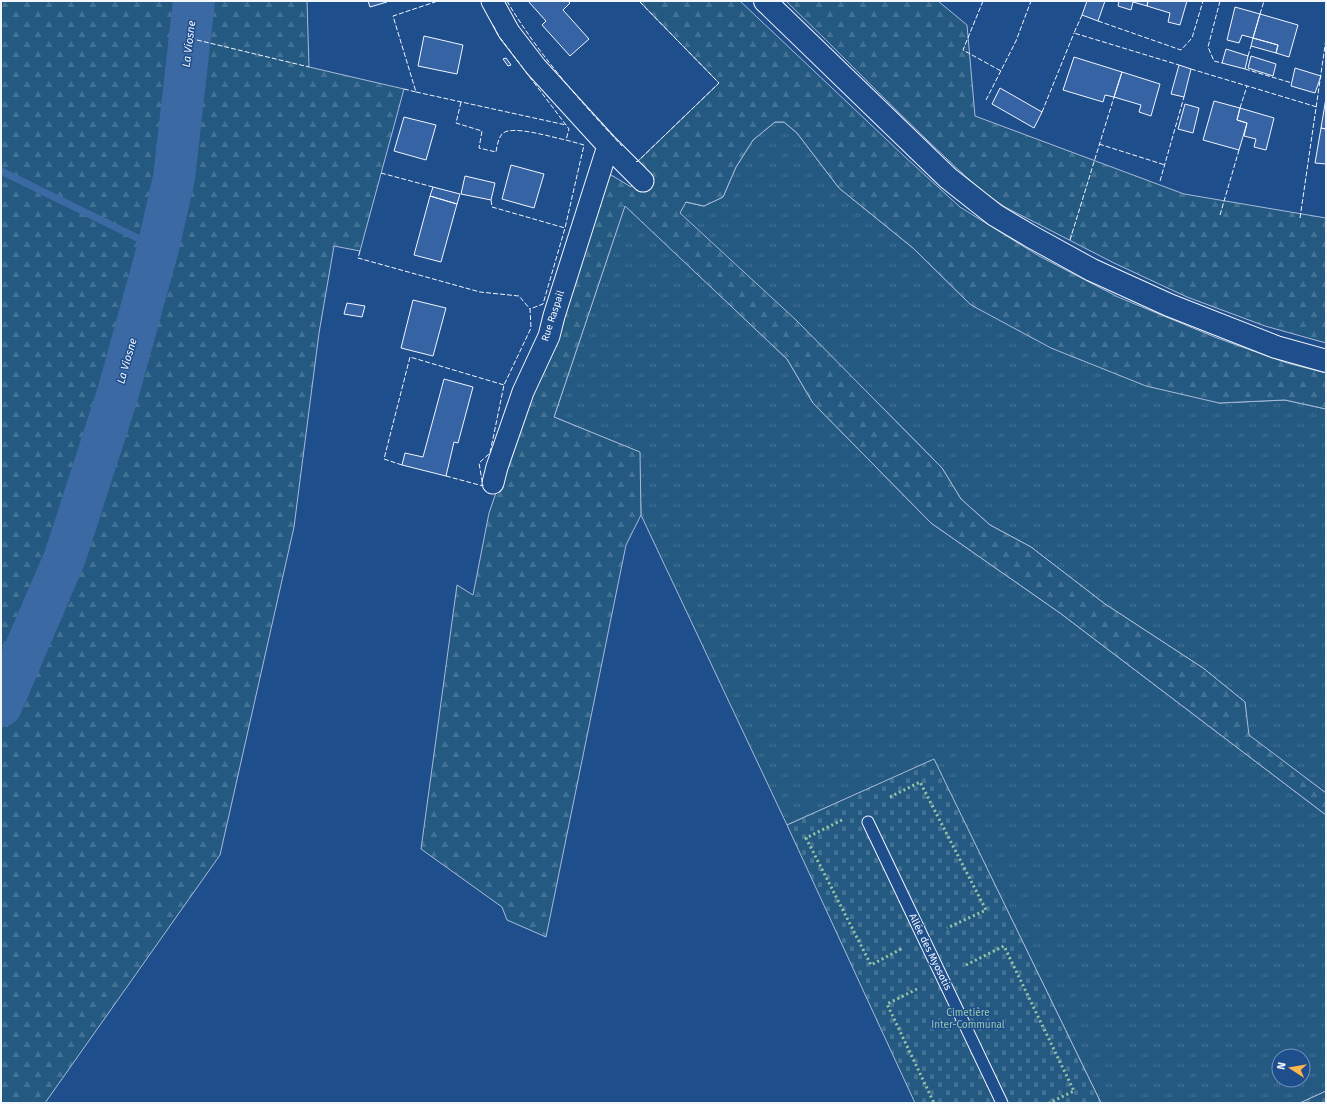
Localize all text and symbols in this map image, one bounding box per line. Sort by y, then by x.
water label: La Viosne [180,20,198,68]
street label: Rue Raspail [539,289,567,343]
water label: La Viosne [114,336,140,385]
street label: Allée des Myosotis [906,912,954,993]
park label: Cimetière Inter-Communal [931,1007,1005,1031]
north arrow [1271,1048,1311,1088]
text: N [1275,1061,1289,1071]

